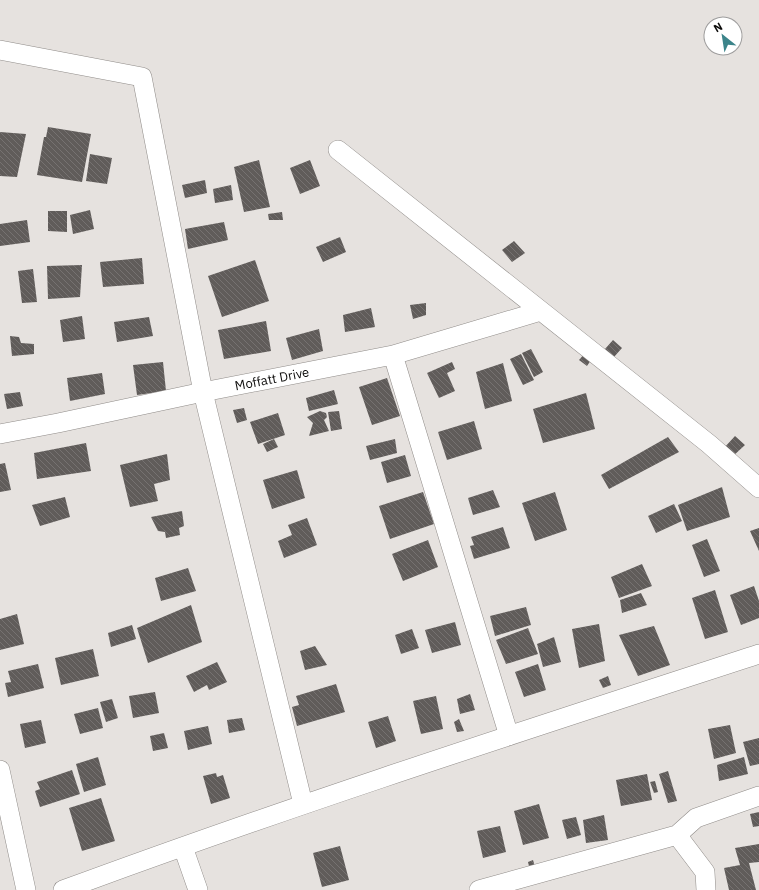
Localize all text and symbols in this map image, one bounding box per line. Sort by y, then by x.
north arrow [703,16,743,56]
text: N [711,19,725,35]
street label: Moffatt Drive [233,363,311,395]

